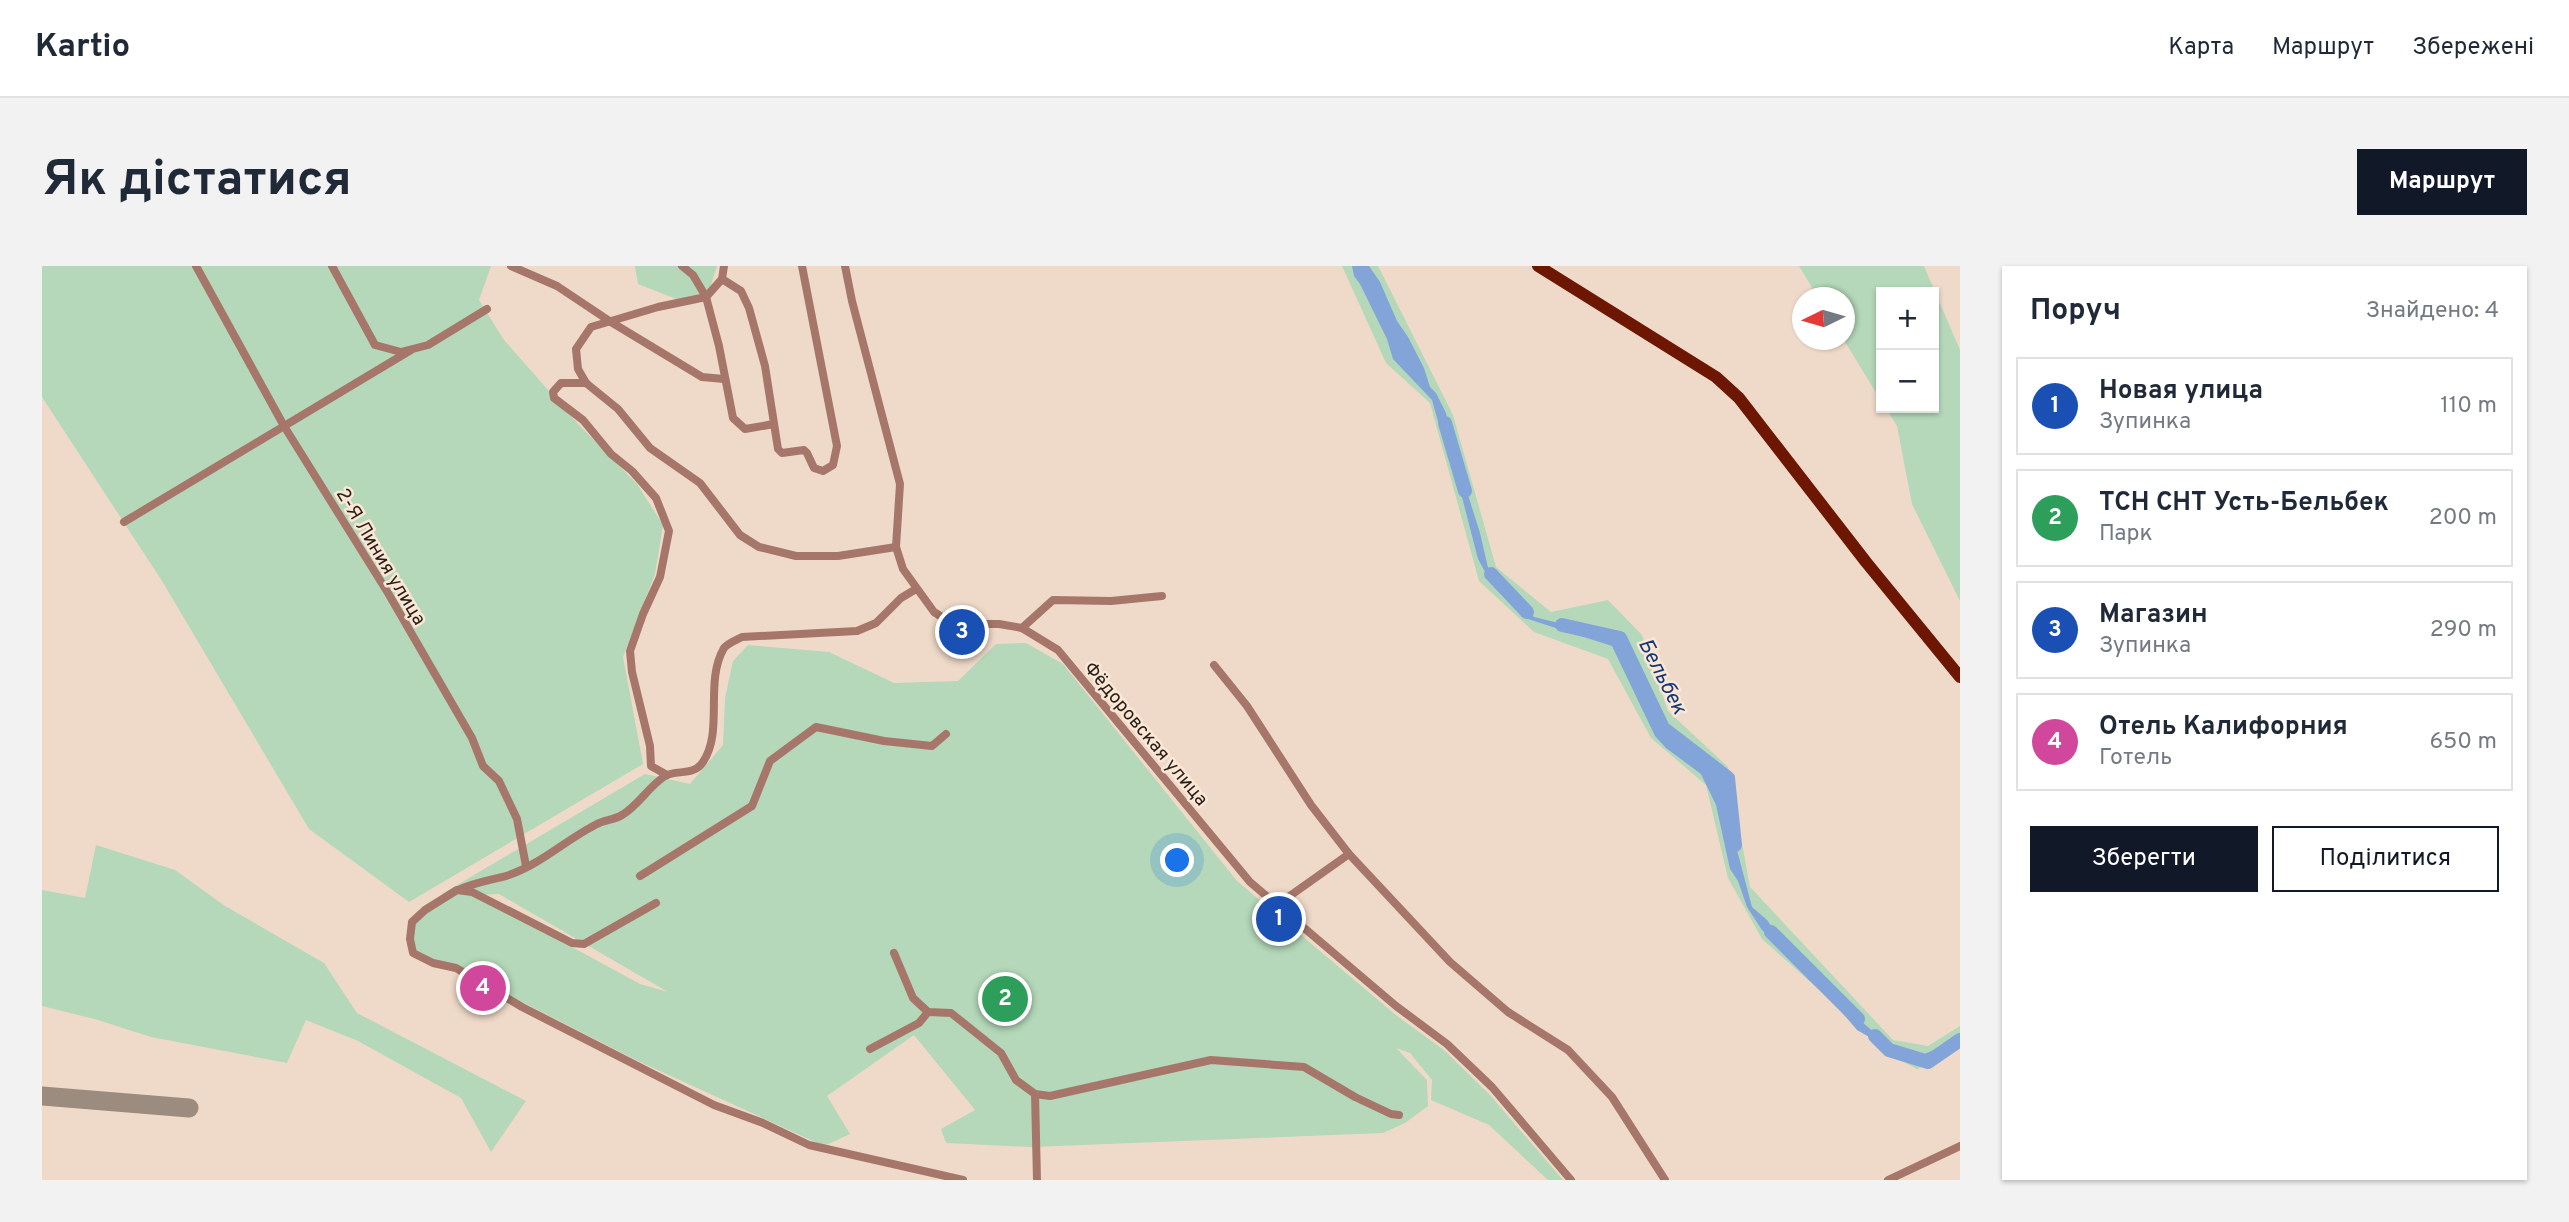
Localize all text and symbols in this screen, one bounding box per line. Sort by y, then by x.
text: Kartio [35,27,130,69]
text: Карта [2168,33,2234,63]
text: Маршрут [2272,33,2374,63]
text: Збережені [2412,33,2534,63]
button: Маршрут [2357,149,2527,215]
text: Як дістатися [42,151,352,213]
north arrow [1792,287,1855,350]
map controls [1876,287,1939,413]
button: + [1876,287,1939,350]
text: Поруч [2030,293,2121,330]
text: Знайдено: 4 [2366,297,2499,326]
button: − [1876,350,1939,413]
text: Новая улица [2099,375,2263,408]
text: 1 [2050,392,2060,421]
text: 110 m [2440,392,2497,421]
text: Зупинка [2099,408,2191,437]
street label: 2-Я Линия улица [330,484,431,630]
text: ТСН СНТ Усть-Бельбек [2099,487,2389,520]
text: 2 [2048,504,2062,533]
text: 200 m [2429,504,2497,533]
text: Парк [2099,520,2153,549]
text: Магазин [2099,599,2208,632]
pin: 3 [939,606,985,658]
text: 3 [2048,616,2062,645]
text: 290 m [2430,616,2497,645]
text: Зупинка [2099,632,2191,661]
water label: Бельбек [1631,634,1693,720]
street label: Фёдоровская улица [1078,657,1213,811]
text: Отель Калифорния [2099,711,2348,744]
text: 4 [2048,728,2062,757]
text: 650 m [2429,728,2497,757]
text: Готель [2099,744,2172,773]
button: Зберегти [2030,826,2258,892]
button: Поділитися [2272,826,2499,892]
your location [1160,843,1194,877]
pin: 1 [1256,893,1302,945]
pin: 4 [460,962,506,1014]
pin: 2 [982,973,1028,1025]

